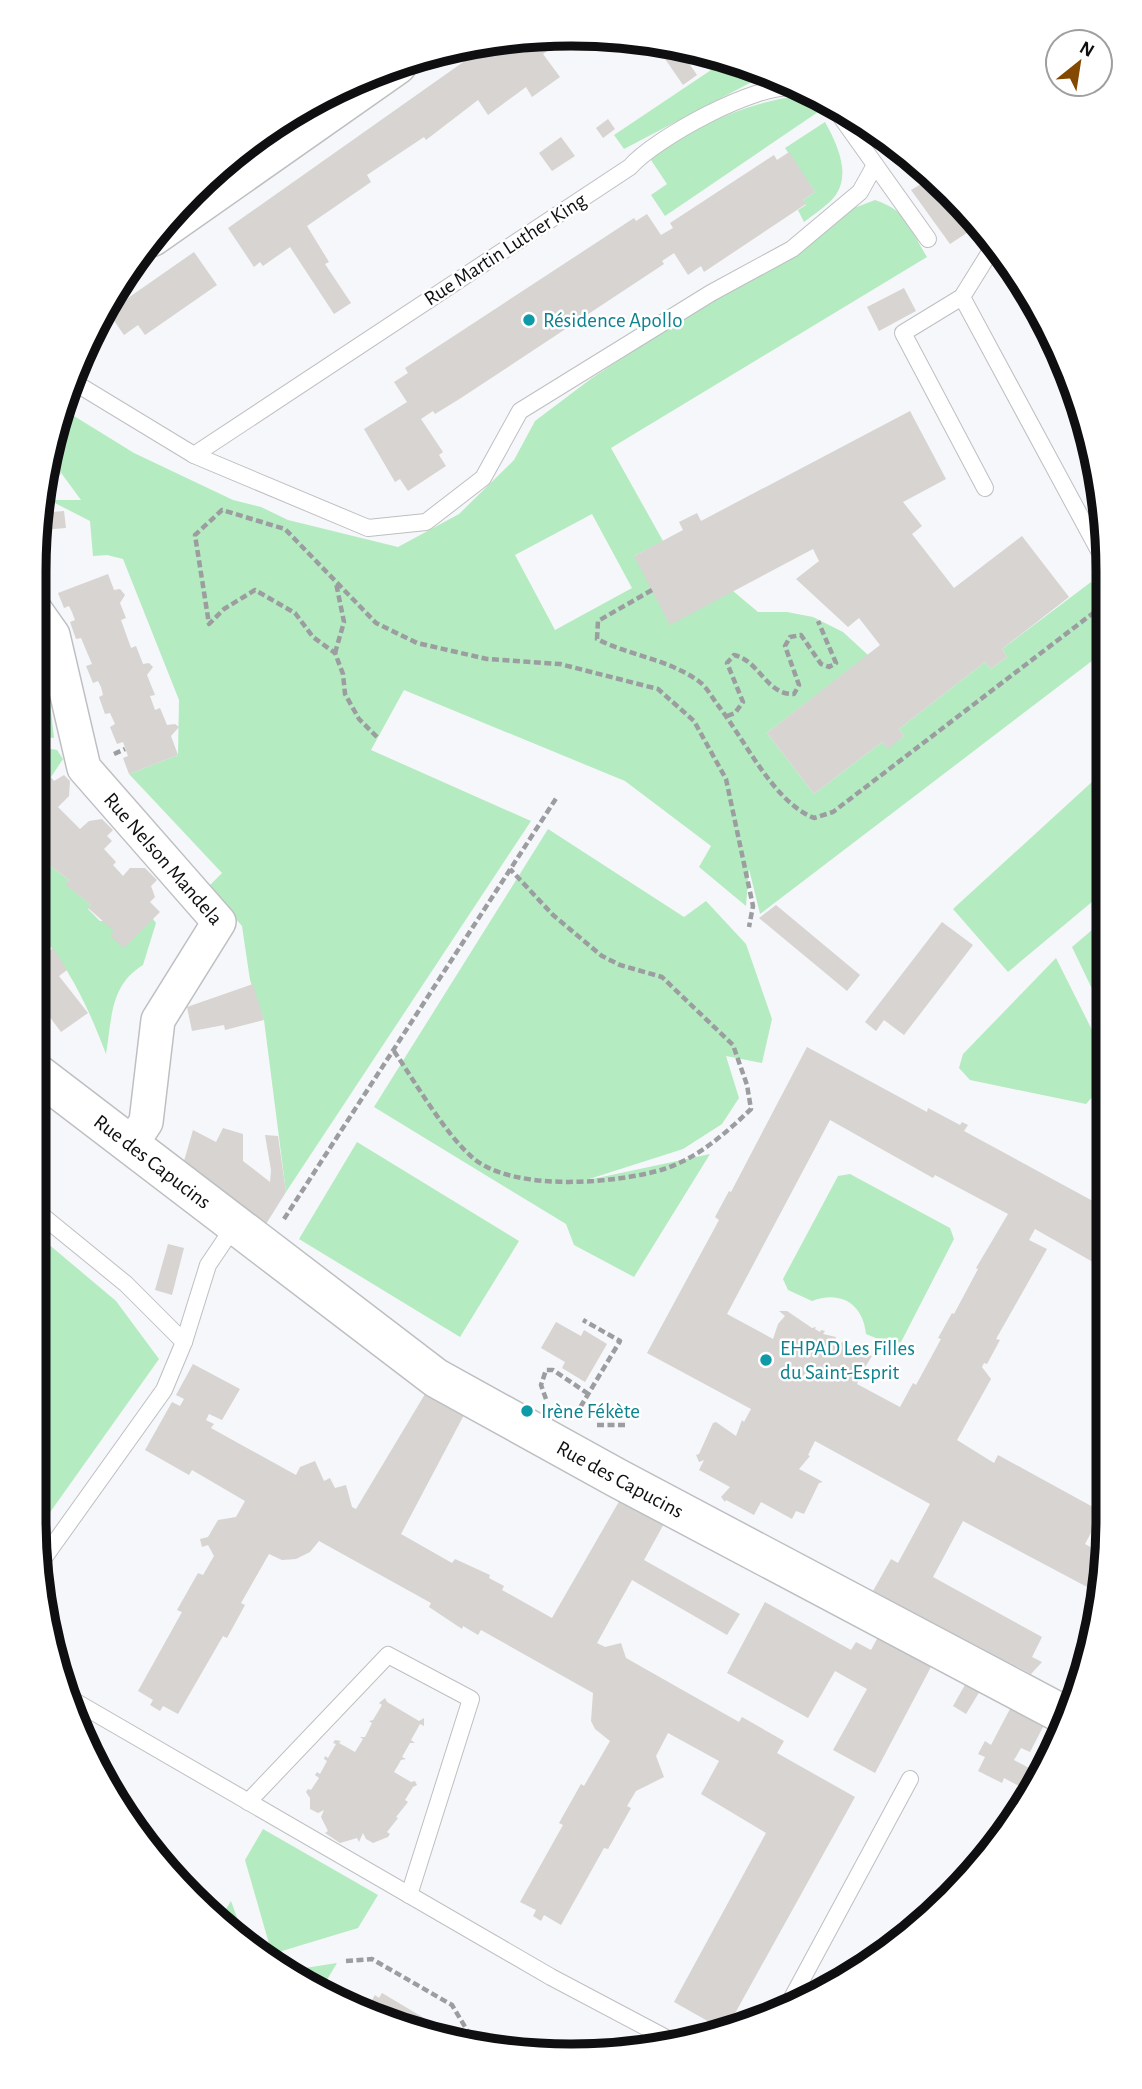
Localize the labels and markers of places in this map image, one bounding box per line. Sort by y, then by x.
place label: Résidence Apollo [543,310,682,331]
marker: Résidence Apollo [521,312,537,328]
place label: EHPAD Les Filles du Saint-Esprit [780,1338,915,1383]
marker: EHPAD Les Filles du Saint-Esprit [758,1352,774,1368]
place label: Irène Fékète [541,1401,640,1422]
marker: Irène Fékète [519,1403,535,1419]

